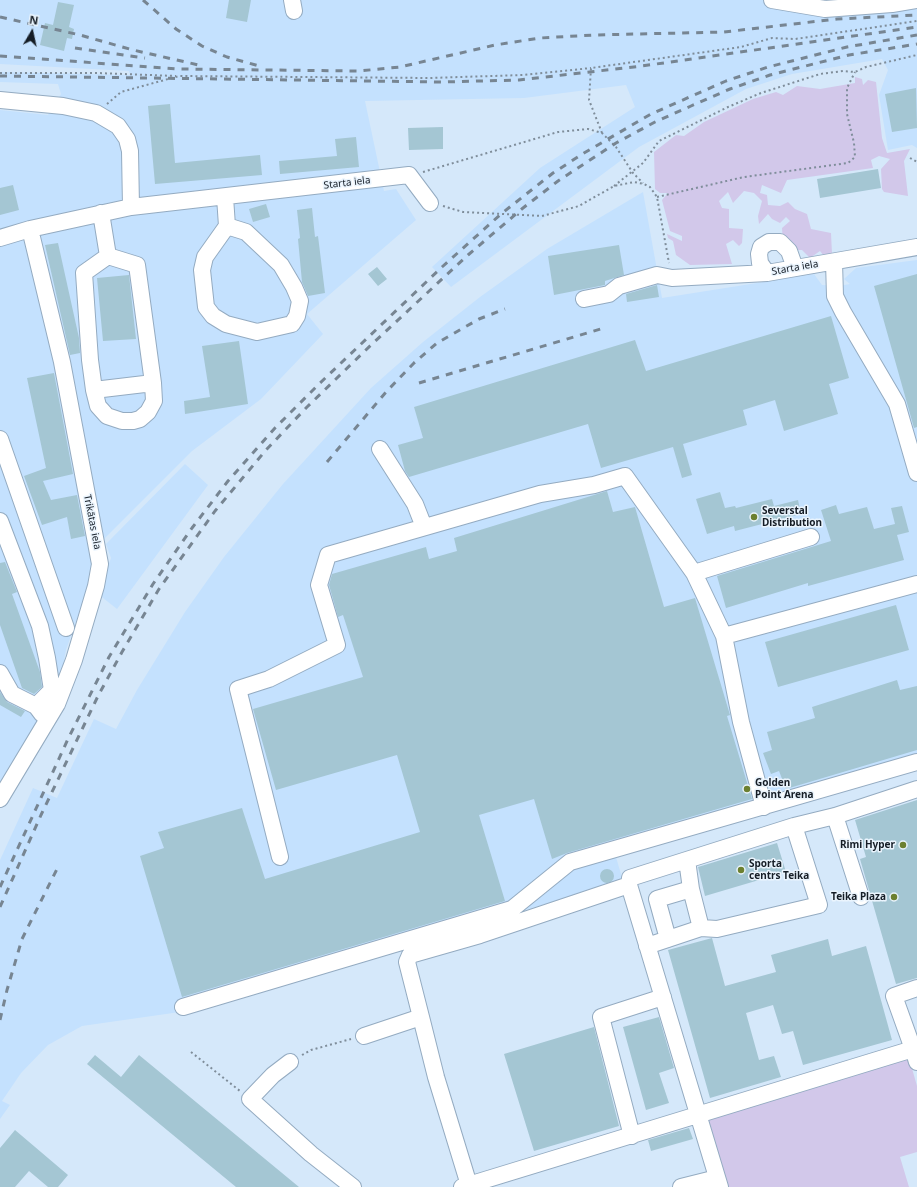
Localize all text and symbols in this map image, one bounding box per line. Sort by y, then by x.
north arrow [12,12,52,52]
text: N [28,12,40,28]
street label: Starta iela [323,174,371,192]
street label: Starta iela [771,258,819,278]
street label: Trikātas iela [81,493,103,551]
place label: Severstal Distribution [762,505,822,528]
marker: Severstal Distribution [749,512,759,522]
place label: Golden Point Arena [755,777,814,800]
marker: Golden Point Arena [742,784,752,794]
place label: Rimi Hyper [840,839,895,851]
marker: Rimi Hyper [898,840,908,850]
place label: Sporta centrs Teika [749,858,809,882]
marker: Sporta centrs Teika [736,865,746,875]
place label: Teika Plaza [831,891,886,903]
marker: Teika Plaza [889,892,899,902]

